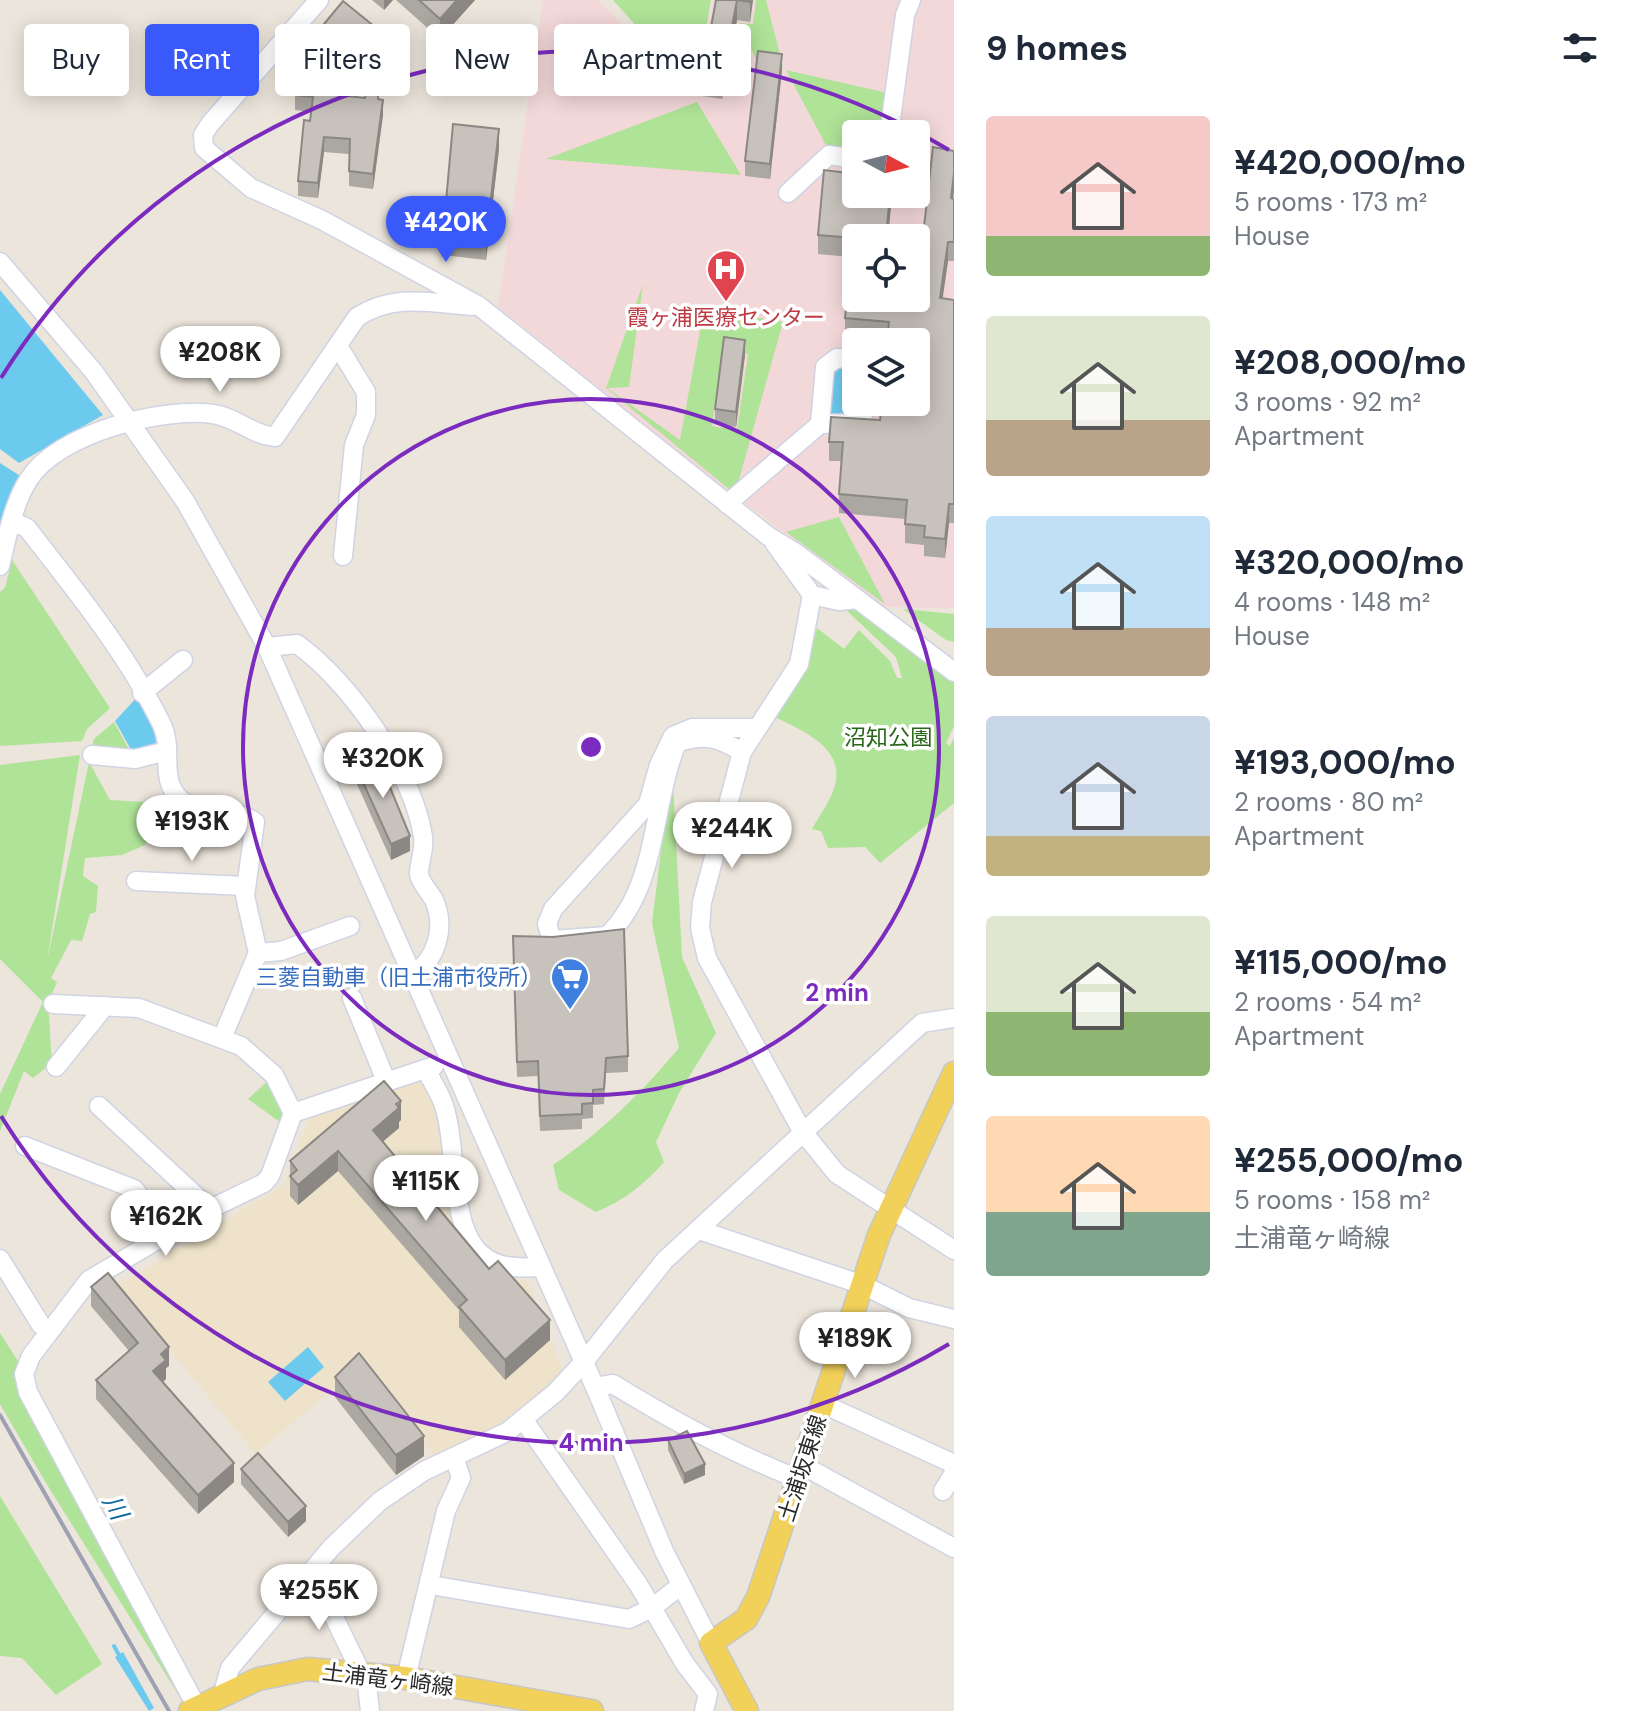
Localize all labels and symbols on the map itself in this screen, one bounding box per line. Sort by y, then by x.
north arrow [842,120,930,208]
pin: ¥420K [390,196,502,264]
hospital icon: 霞ヶ浦医療センター [705,248,747,303]
place label: 霞ヶ浦医療センター [627,303,825,332]
pin: ¥208K [164,326,276,394]
park label: 沼知公園 [844,723,932,752]
pin: ¥320K [327,732,439,800]
centre of rings [577,733,605,761]
pin: ¥193K [136,795,248,863]
pin: ¥244K [676,802,788,870]
supermarket icon: 三菱自動車（旧土浦市役所） [549,956,591,1011]
place label: 三菱自動車（旧土浦市役所） [256,963,542,992]
text: 2 min [805,977,869,1008]
pin: ¥115K [370,1155,482,1223]
pin: ¥162K [110,1190,222,1258]
pin: ¥189K [799,1312,911,1380]
street label: 土浦坂東線 [772,1411,833,1525]
text: 4 min [558,1427,624,1458]
water label: 川 [96,1489,136,1527]
pin: ¥255K [263,1564,375,1632]
street label: 土浦竜ヶ崎線 [321,1657,455,1702]

